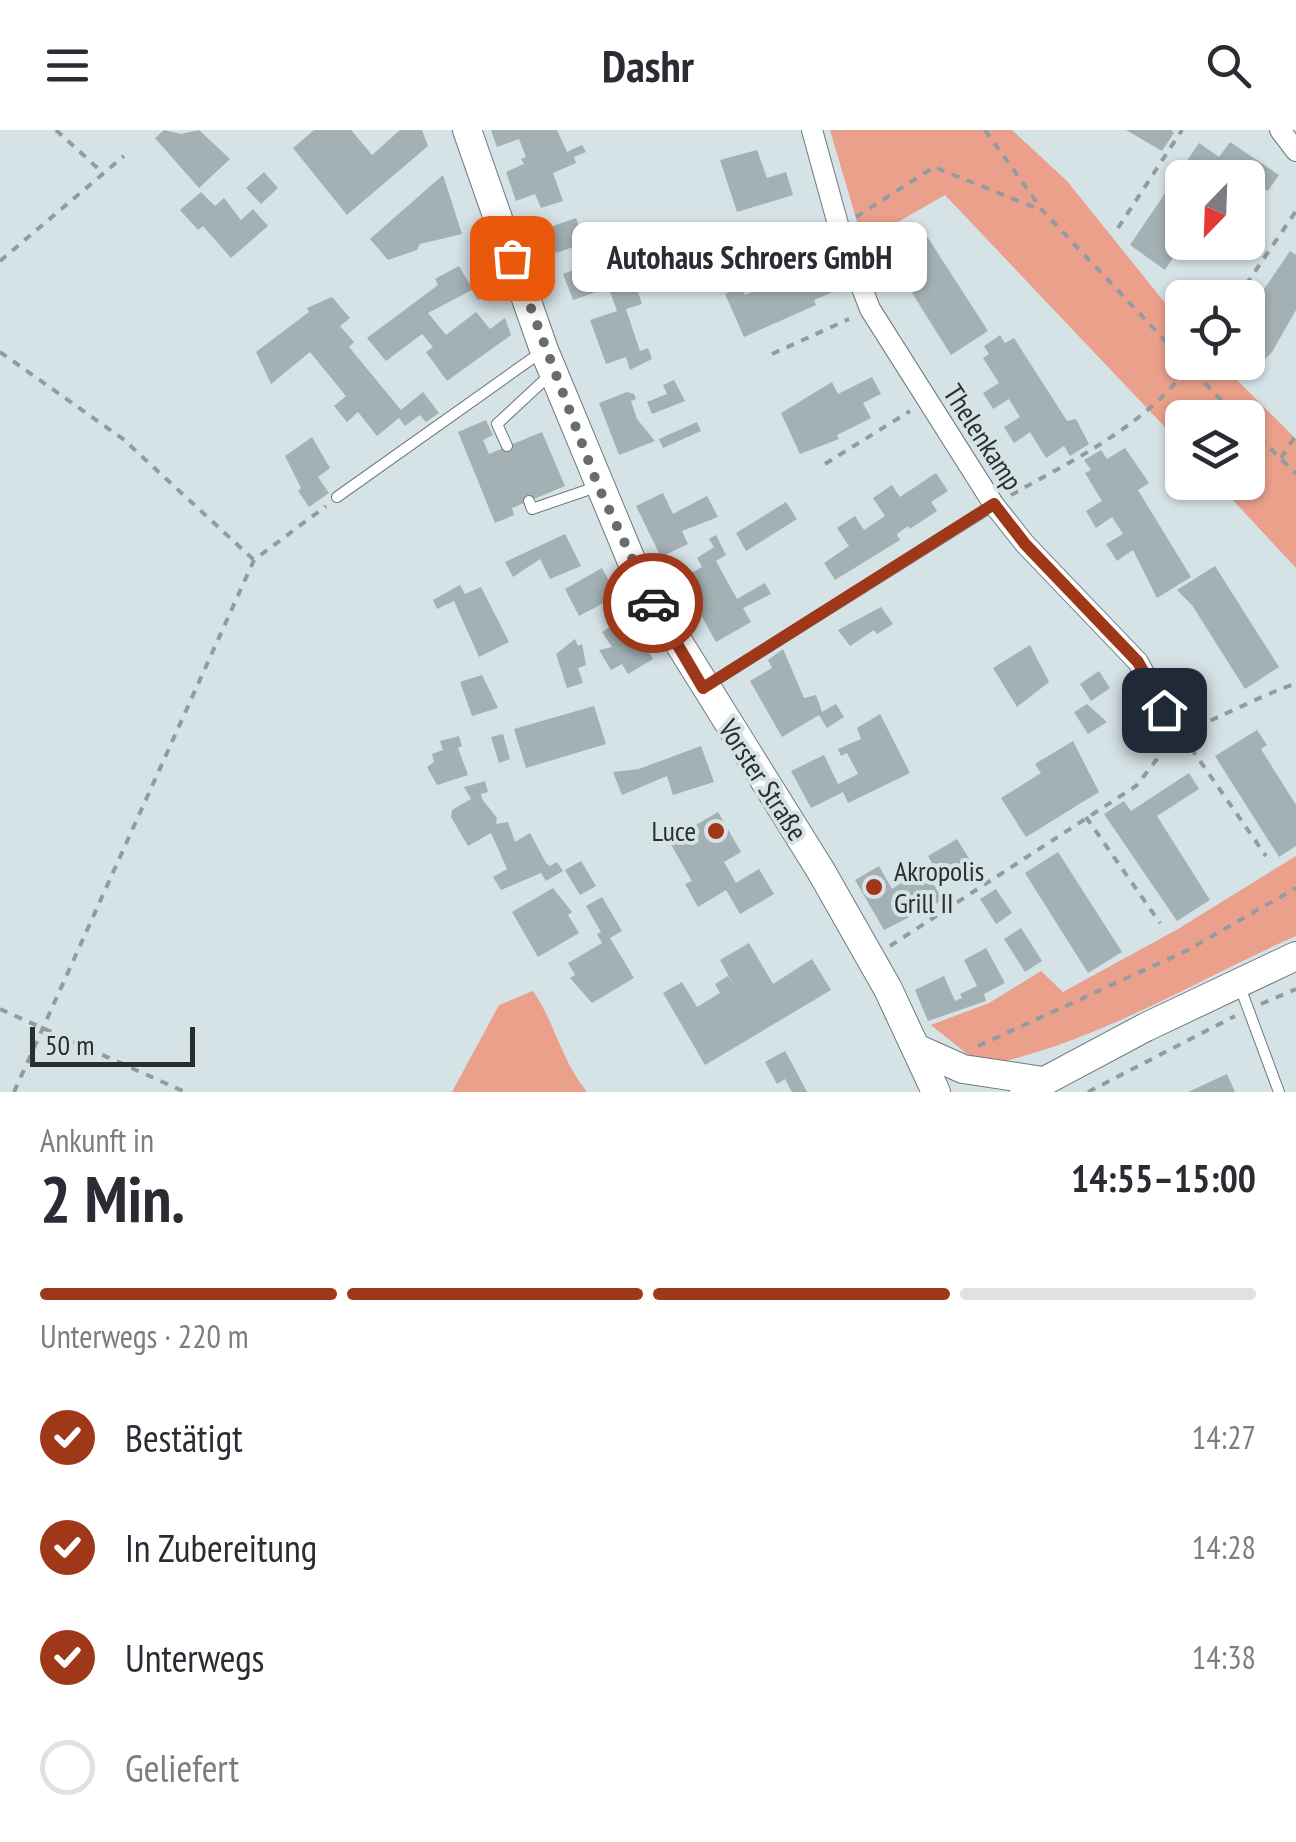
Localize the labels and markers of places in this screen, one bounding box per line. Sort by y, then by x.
pin [470,216,555,301]
callout: Autohaus Schroers GmbH [572,223,927,293]
pin [1122,668,1207,753]
place label: Luce [652,812,696,849]
marker: Luce [705,820,727,842]
place label: Akropolis Grill II [894,852,984,921]
marker: Akropolis Grill II [863,876,885,898]

